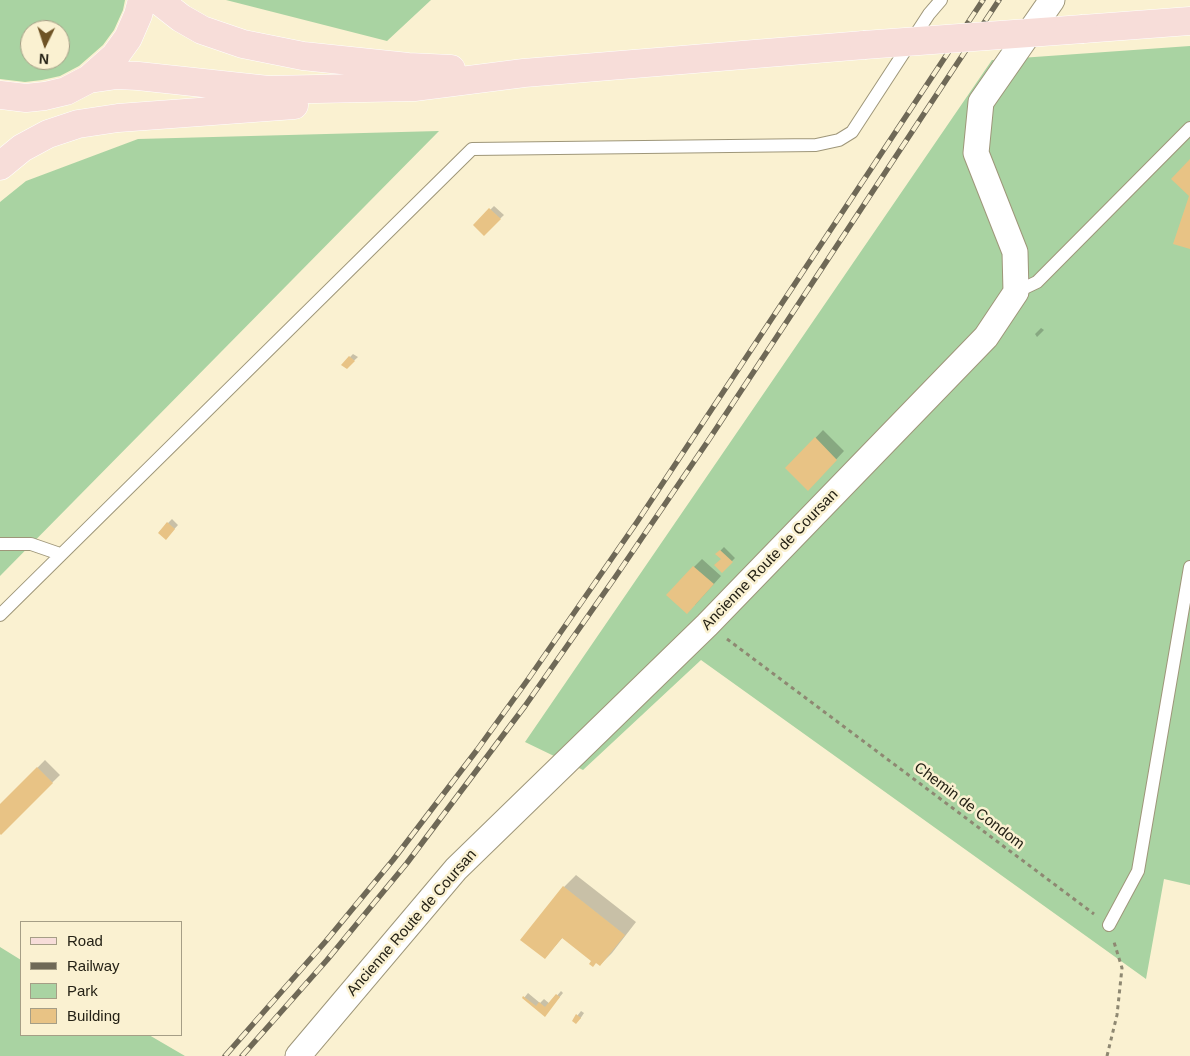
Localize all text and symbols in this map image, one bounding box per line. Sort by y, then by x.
north arrow [20,20,70,70]
text: N [38,51,50,67]
street label: Ancienne Route de Coursan [698,486,842,634]
street label: Chemin de Condom [910,759,1028,853]
street label: Ancienne Route de Coursan [343,846,481,1000]
legend [20,921,182,1036]
text: Road [67,932,103,949]
text: Railway [67,957,120,974]
text: Park [67,982,98,999]
text: Building [67,1007,120,1024]

